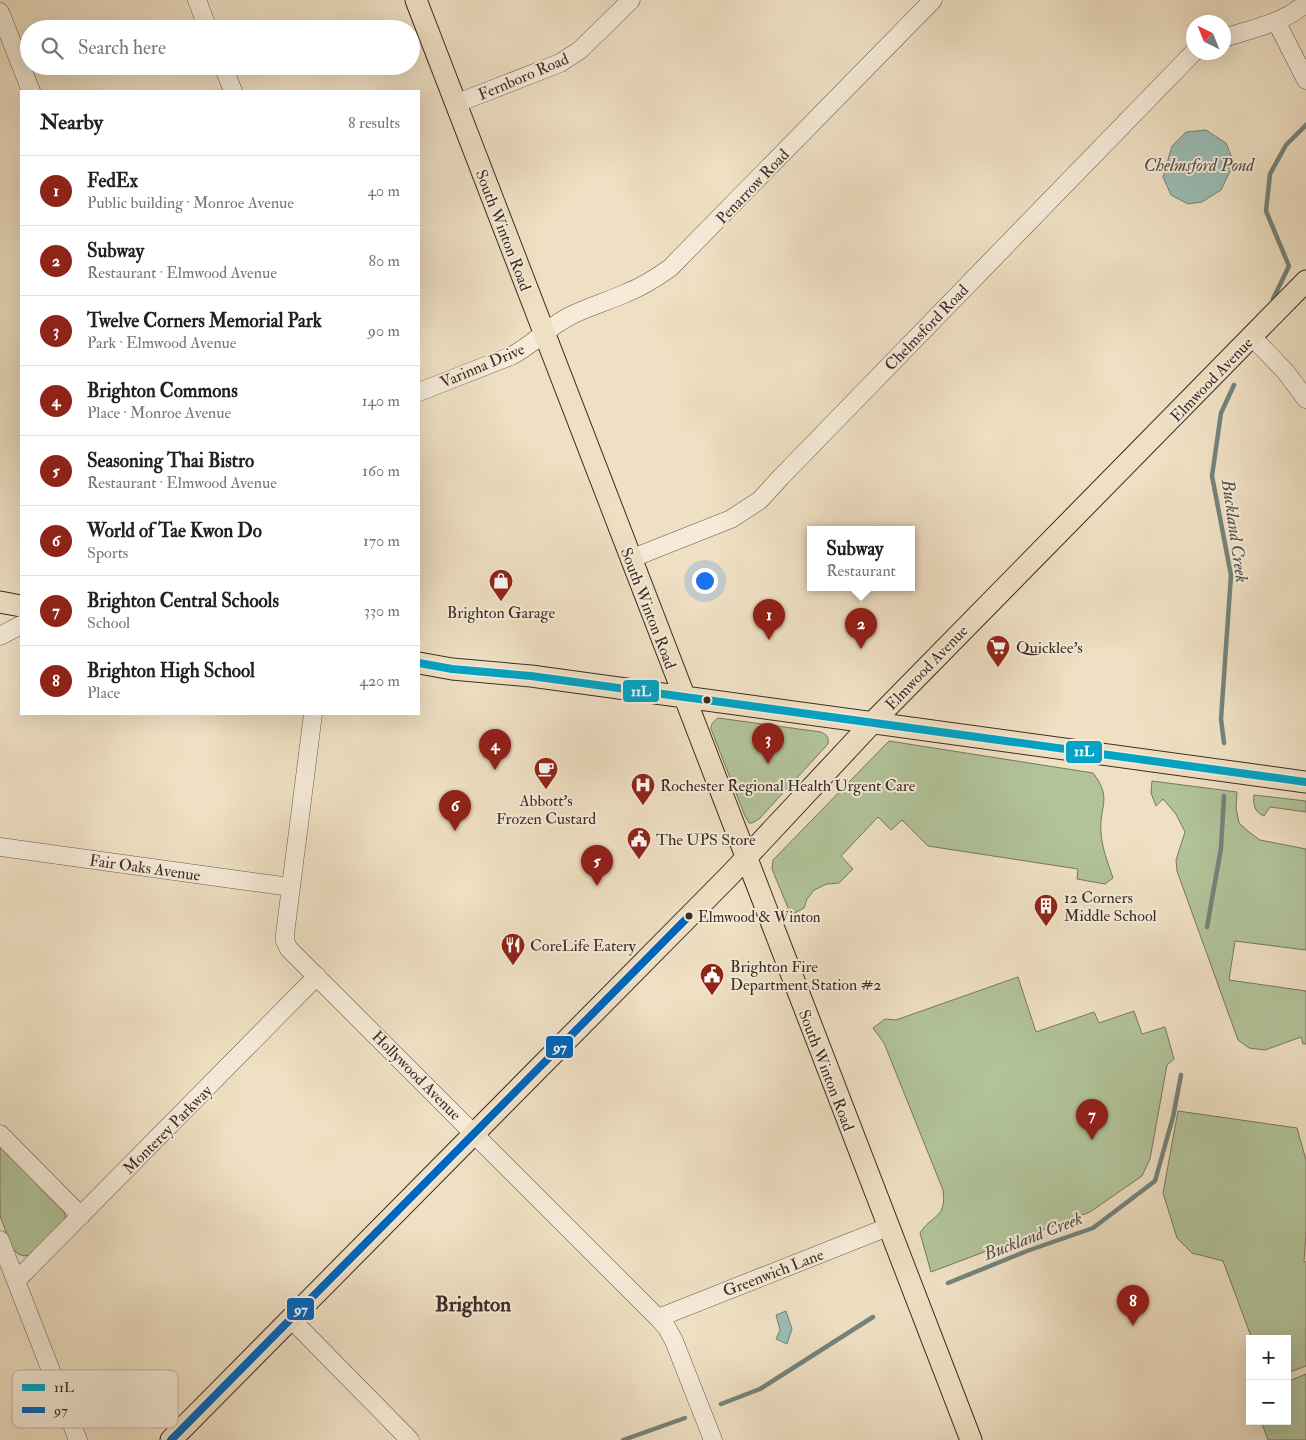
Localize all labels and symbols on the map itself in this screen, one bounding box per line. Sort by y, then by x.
north arrow [1186,15,1231,60]
street label: Fernboro Road [475,49,572,105]
street label: Penarrow Road [712,145,794,228]
water label: Chelmsford Pond [1144,154,1256,177]
street label: South Winton Road [471,167,535,294]
street label: Chelmsford Road [881,280,973,375]
street label: Elmwood Avenue [1166,333,1258,426]
street label: Varinna Drive [437,339,528,393]
water label: Buckland Creek [1216,477,1253,584]
street label: South Winton Road [616,545,680,672]
shop icon: Brighton Garage [488,568,514,602]
your location [692,568,718,594]
pin: 1 [753,599,785,640]
place label: Brighton Garage [447,603,555,623]
pin: 2 [845,608,877,649]
street label: Elmwood Avenue [881,621,973,714]
supermarket icon: Quicklee's [985,634,1011,668]
place label: Quicklee's [1016,638,1083,658]
line badge: 11L [622,679,660,703]
text: 11L [631,683,652,700]
unlabelled marker [702,695,712,705]
pin: 3 [752,723,784,764]
pin: 4 [479,729,511,770]
line badge: 11L [1065,740,1103,764]
text: 11L [1074,743,1095,760]
cafe icon: Abbott's Frozen Custard [533,756,559,790]
hospital icon: Rochester Regional Health Urgent Care [630,772,656,806]
place label: Rochester Regional Health Urgent Care [660,776,916,796]
pin: 6 [439,790,471,831]
place label: Abbott's Frozen Custard [496,791,596,829]
public building icon: The UPS Store [626,826,652,860]
place label: The UPS Store [656,830,756,850]
pin: 5 [581,845,613,886]
street label: Fair Oaks Avenue [88,850,202,886]
place label: 12 Corners Middle School [1064,888,1157,926]
building icon: 12 Corners Middle School [1033,893,1059,927]
place label: Elmwood & Winton [698,908,821,927]
marker: Elmwood & Winton [684,911,694,921]
restaurant icon: CoreLife Eatery [500,932,526,966]
place label: CoreLife Eatery [530,936,637,956]
place label: Brighton Fire Department Station #2 [730,957,881,996]
public building icon: Brighton Fire Department Station #2 [699,962,725,996]
street label: South Winton Road [794,1007,858,1134]
street label: Hollywood Avenue [367,1027,465,1125]
line badge: 97 [545,1035,574,1059]
text: 97 [551,1039,567,1056]
street label: Monterey Parkway [119,1080,217,1179]
pin: 7 [1076,1099,1108,1140]
water label: Buckland Creek [980,1207,1086,1266]
street label: Greenwich Lane [720,1244,827,1301]
pin: 8 [1117,1285,1149,1326]
district label: Brighton [435,1291,511,1318]
line badge: 97 [286,1297,315,1321]
text: 97 [292,1301,308,1318]
legend [12,1370,178,1428]
text: 11L [54,1379,74,1396]
text: 97 [53,1402,68,1419]

